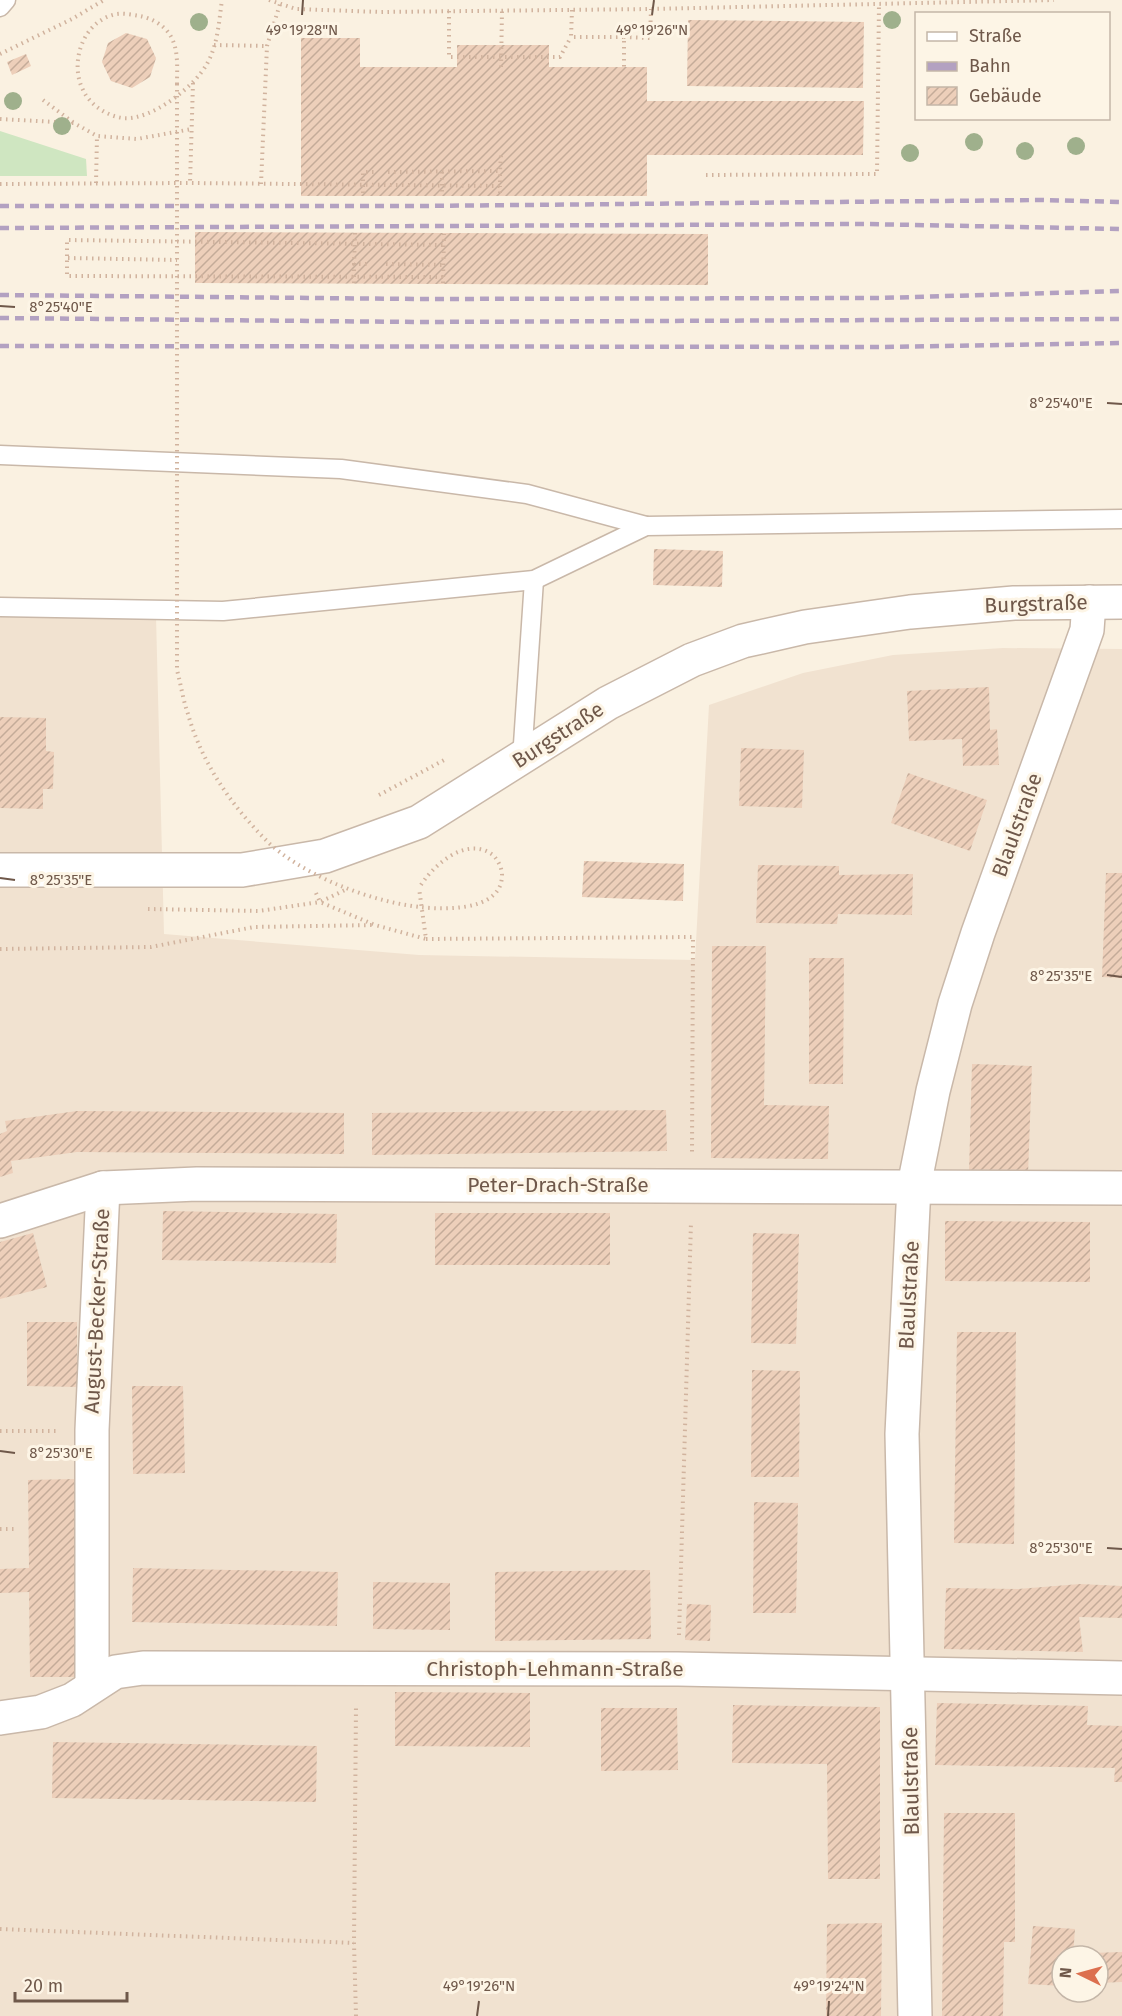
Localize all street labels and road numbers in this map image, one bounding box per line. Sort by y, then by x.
street label: Burgstraße [984,589,1088,619]
street label: Burgstraße [507,696,609,774]
street label: Blaulstraße [986,769,1048,881]
street label: Peter-Drach-Straße [467,1172,649,1198]
street label: August-Becker-Straße [79,1208,115,1414]
street label: Blaulstraße [893,1240,925,1350]
street label: Christoph-Lehmann-Straße [426,1656,684,1682]
street label: Blaulstraße [897,1726,925,1836]

